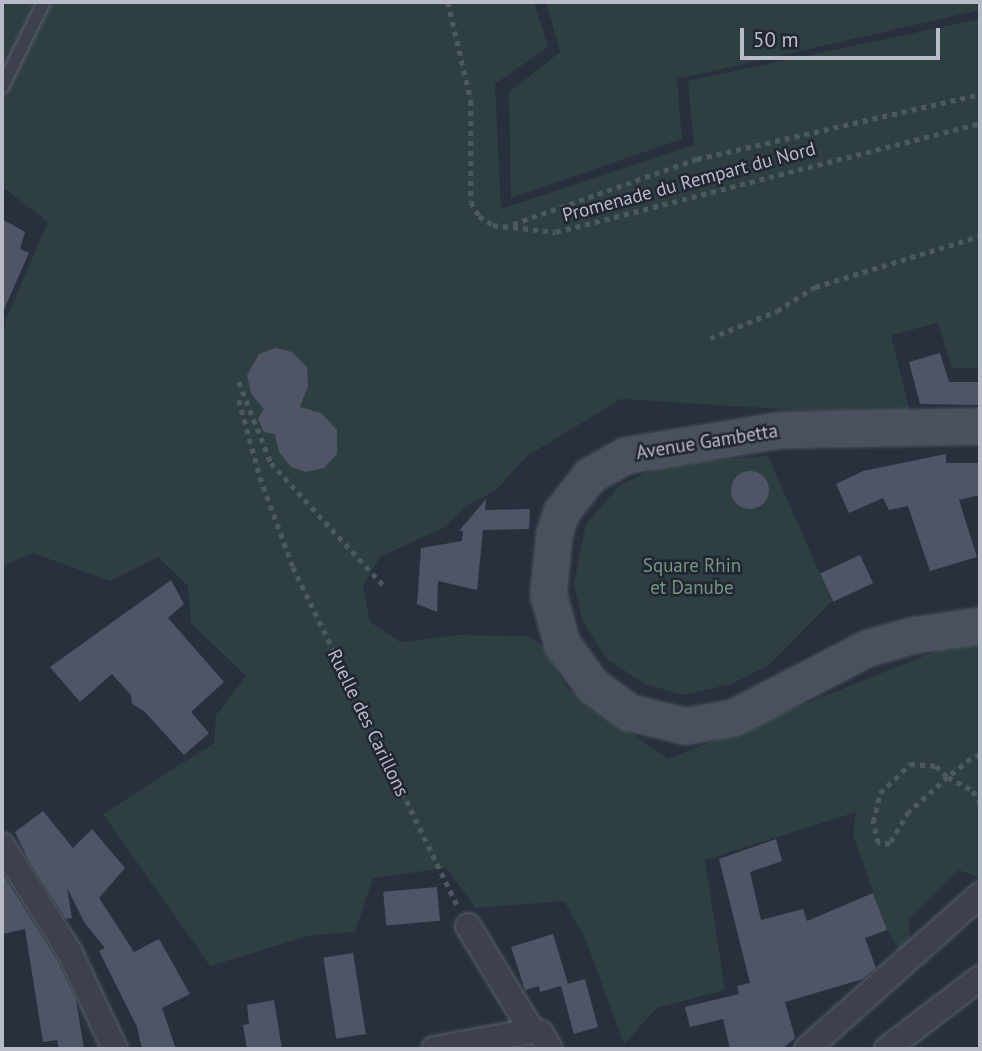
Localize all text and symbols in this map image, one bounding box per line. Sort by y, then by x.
scale bar [744,14,944,58]
text: 50 m [753,26,799,53]
street label: Promenade du Rempart du Nord [560,137,818,227]
street label: Avenue Gambetta [635,420,779,464]
park label: Square Rhin et Danube [643,555,741,599]
street label: Ruelle des Carillons [322,646,414,800]

